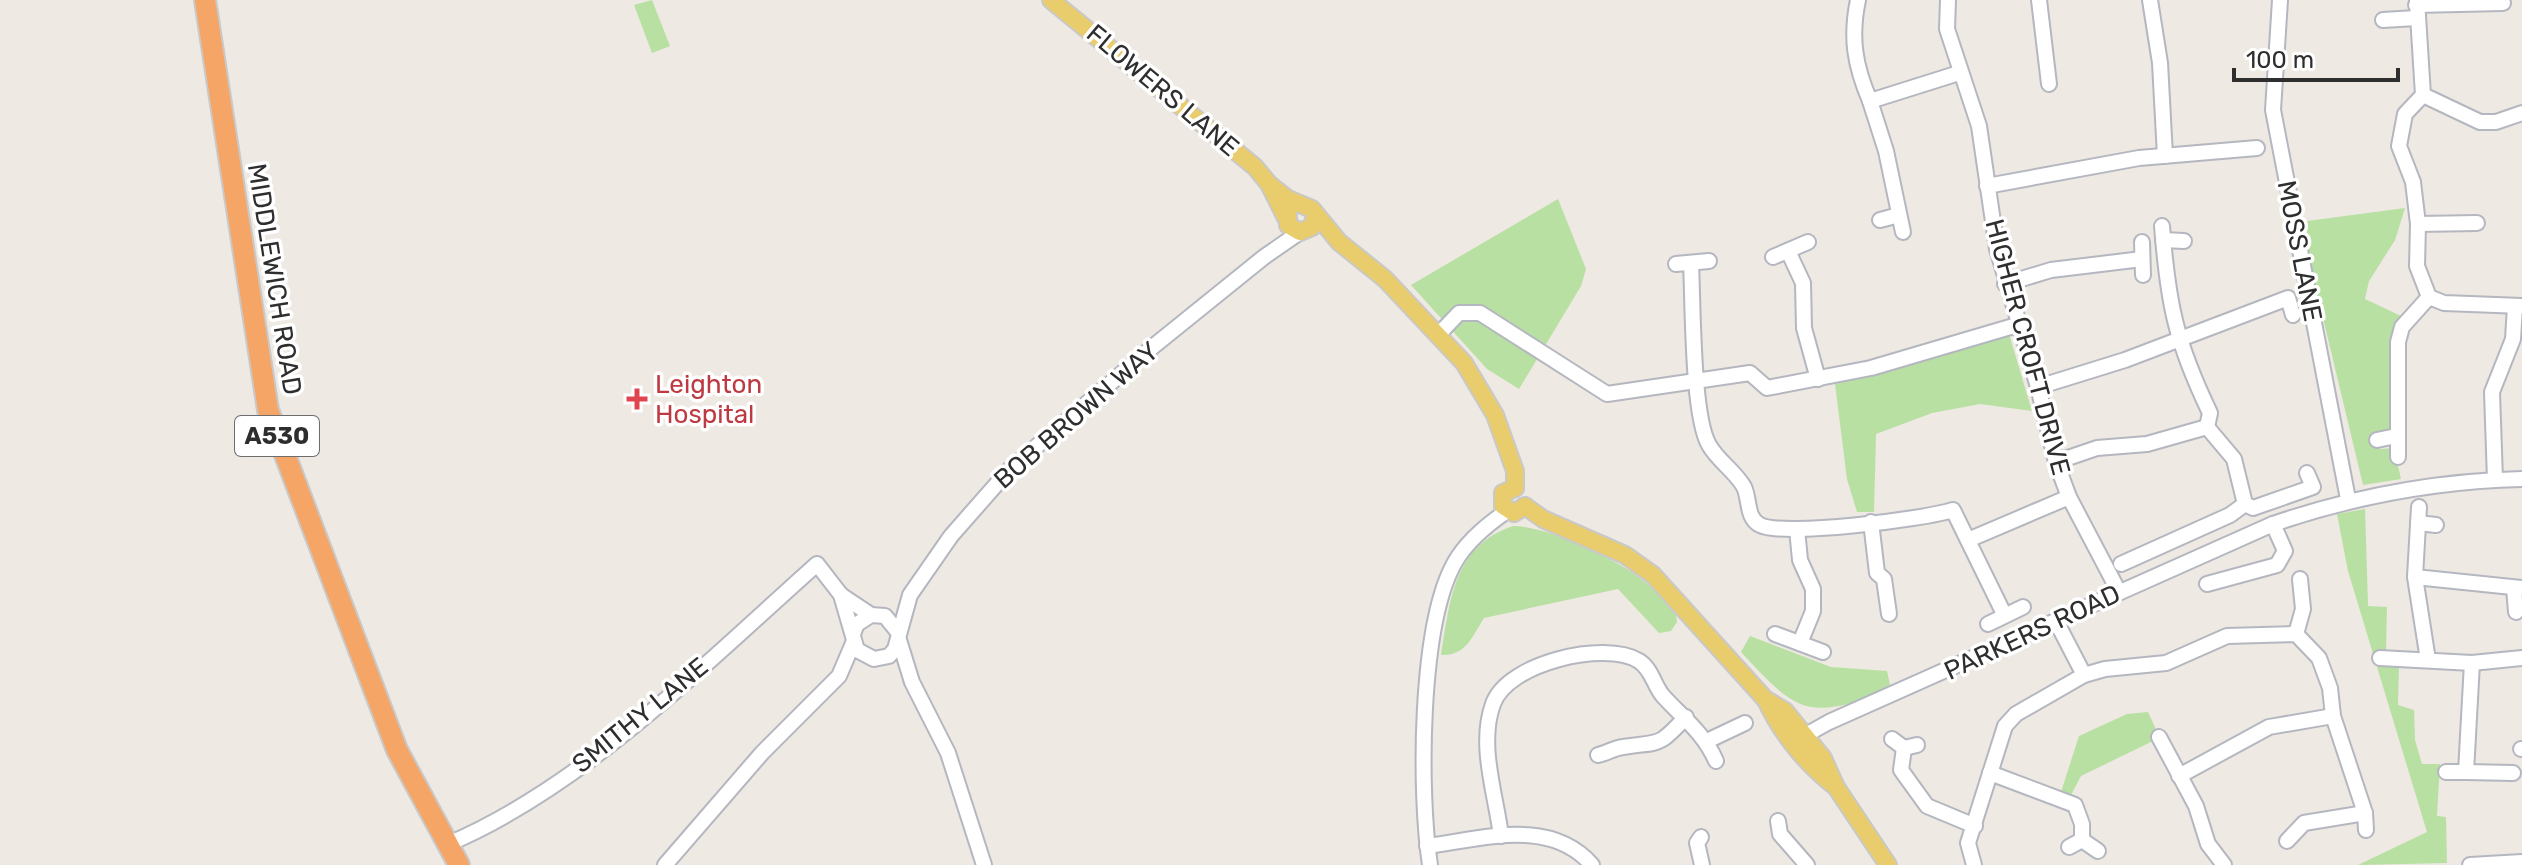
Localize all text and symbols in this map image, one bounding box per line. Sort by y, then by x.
street label: FLOWERS LANE [1080,18,1245,163]
scale bar [2234,32,2398,82]
text: 100 m [2246,46,2314,74]
street label: MIDDLEWICH ROAD [241,161,308,397]
street label: MOSS LANE [2271,178,2328,324]
street label: HIGHER CROFT DRIVE [1978,216,2077,479]
street label: BOB BROWN WAY [988,335,1165,495]
place label: Leighton Hospital [655,369,762,430]
marker: Leighton Hospital [626,388,648,410]
road number: A530 [235,416,319,456]
street label: PARKERS ROAD [1939,578,2125,687]
street label: SMITHY LANE [566,651,715,780]

